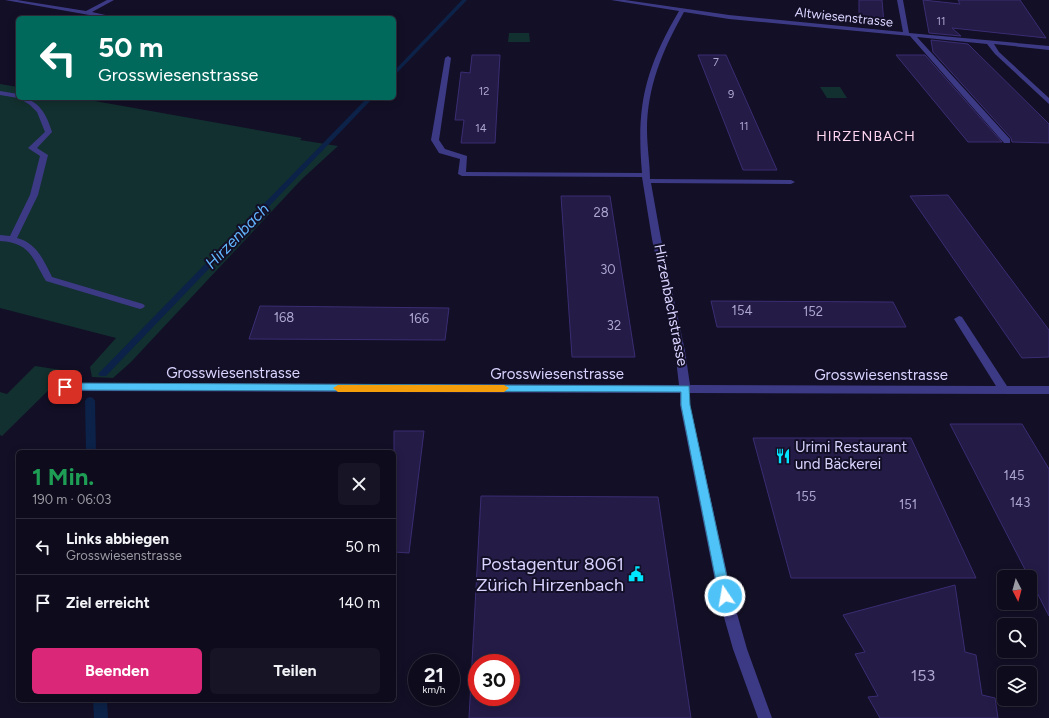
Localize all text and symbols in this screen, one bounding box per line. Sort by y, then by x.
street label: Altwiesenstrasse [794,4,894,30]
house number: 11 [936,15,946,28]
text: 50 m [98,30,164,64]
icon: left [32,32,84,84]
house number: 7 [713,56,719,69]
text: Grosswiesenstrasse [98,64,258,86]
house number: 12 [479,85,489,98]
house number: 9 [728,88,734,101]
house number: 11 [739,120,749,133]
house number: 14 [475,122,487,135]
district label: HIRZENBACH [816,128,916,145]
water label: Hirzenbach [201,199,273,273]
house number: 28 [593,205,609,220]
street label: Hirzenbachstrasse [650,242,692,368]
house number: 30 [600,262,616,277]
house number: 154 [732,303,752,318]
house number: 152 [803,304,823,319]
house number: 168 [274,310,294,325]
house number: 166 [409,311,429,326]
house number: 32 [607,318,621,333]
street label: Grosswiesenstrasse [166,364,300,382]
street label: Grosswiesenstrasse [490,365,624,383]
street label: Grosswiesenstrasse [814,366,948,384]
pin [48,370,82,404]
icon: arrive [54,376,76,398]
place label: Urimi Restaurant und Bäckerei [795,438,907,473]
restaurant icon: Urimi Restaurant und Bäckerei [774,447,792,465]
text: 1 Min. [32,462,94,491]
button: close [338,463,380,505]
house number: 145 [1004,468,1024,483]
house number: 155 [796,489,816,504]
text: 190 m · 06:03 [32,492,111,507]
house number: 143 [1010,495,1030,510]
house number: 151 [899,497,917,512]
text: Links abbiegen [66,530,169,548]
icon: left [32,536,54,558]
text: 50 m [345,538,380,556]
text: Grosswiesenstrasse [66,548,182,563]
place label: Postagentur 8061 Zürich Hirzenbach [476,553,624,596]
public building icon: Postagentur 8061 Zürich Hirzenbach [627,565,645,583]
north arrow [997,570,1037,610]
map controls [997,570,1037,706]
position arrow [704,575,746,617]
icon: arrive [32,592,54,614]
text: Ziel erreicht [66,594,150,612]
text: 140 m [338,594,380,612]
button: search [997,618,1037,658]
button: Beenden [32,648,202,694]
button: Teilen [210,648,380,694]
speed limit sign: 30 [468,654,520,706]
text: 21 [424,663,444,687]
house number: 153 [911,666,935,685]
button: layers [997,666,1037,706]
text: km/h [423,683,445,696]

